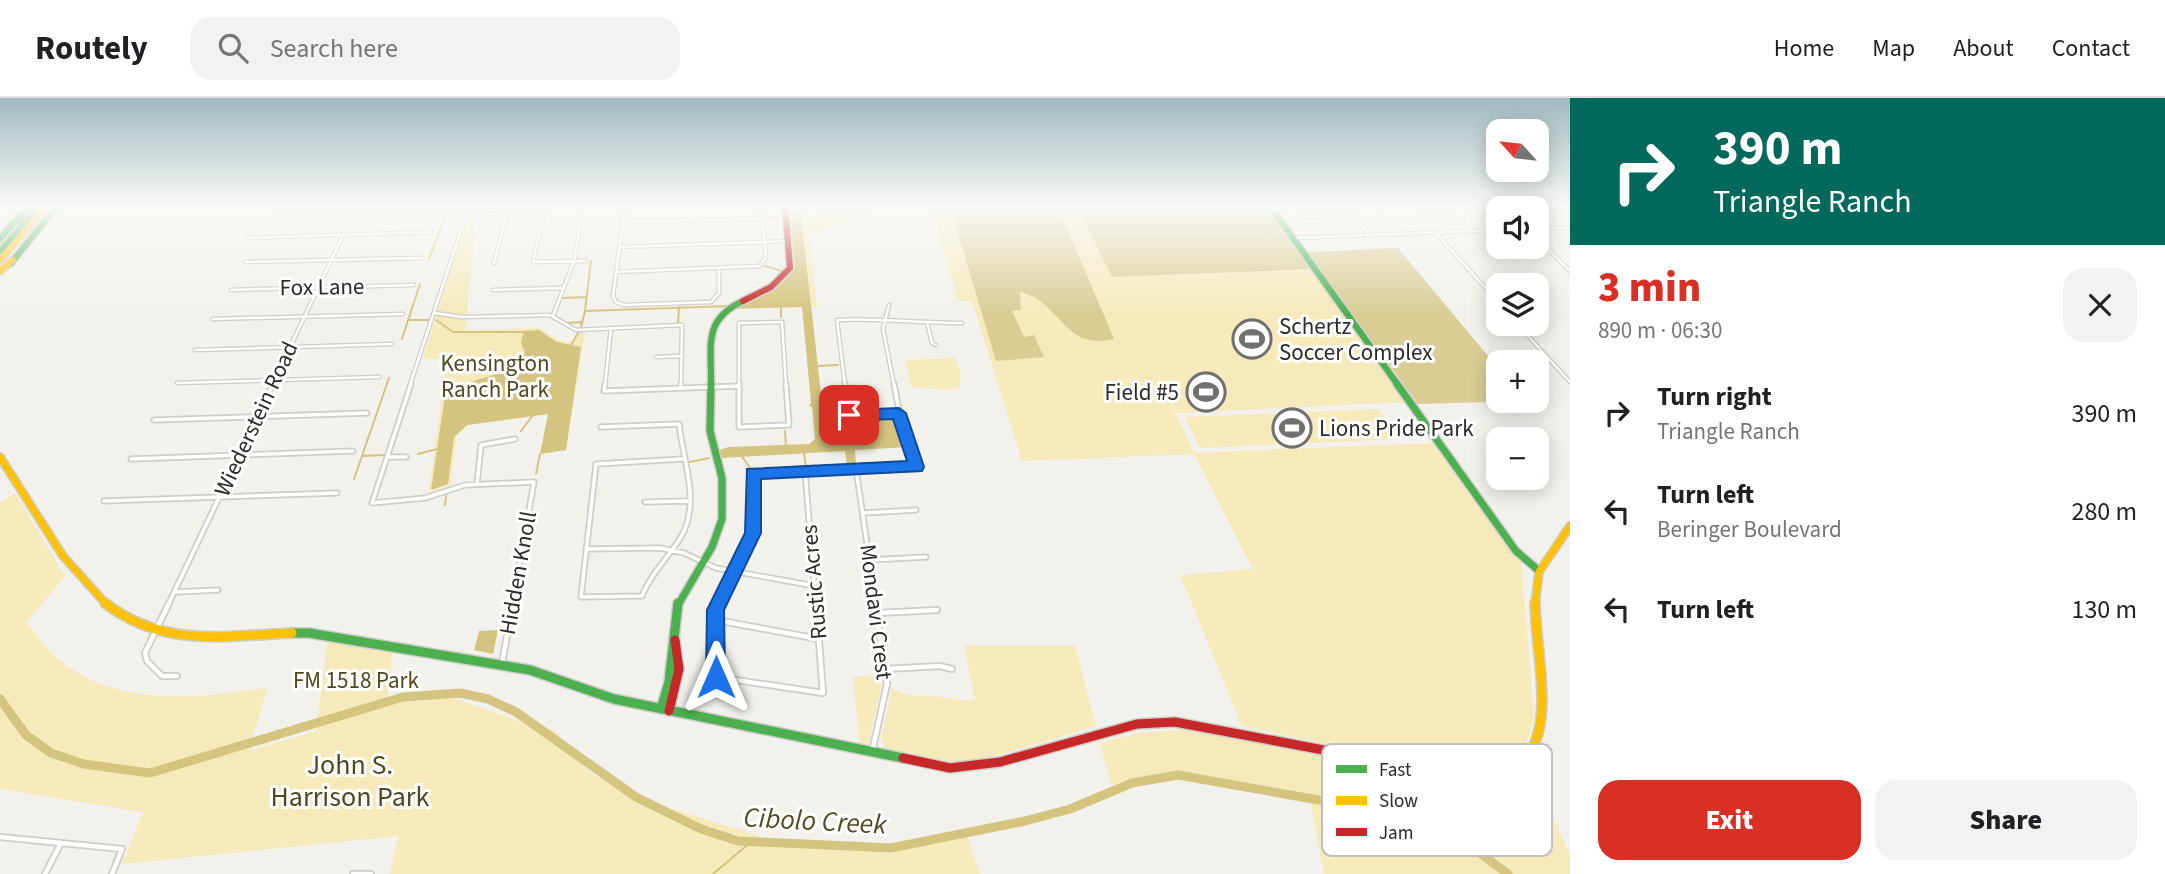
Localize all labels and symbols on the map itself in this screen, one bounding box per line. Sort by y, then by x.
north arrow [1486,119,1549,182]
street label: Fox Lane [279,270,365,304]
place label: Schertz Soccer Complex [1279,310,1433,369]
sports icon: Schertz Soccer Complex [1231,318,1273,360]
street label: Wiederstein Road [206,336,306,502]
park label: Kensington Ranch Park [440,347,550,406]
sports icon: Field #5 [1185,371,1227,413]
place label: Field #5 [1104,376,1179,409]
pin [819,385,879,445]
sports icon: Lions Pride Park [1271,407,1313,449]
place label: Lions Pride Park [1319,412,1474,445]
street label: Hidden Knoll [491,509,545,637]
street label: Rustic Acres [793,523,835,641]
street label: Mondavi Crest [851,542,901,682]
position arrow [679,640,753,714]
park label: FM 1518 Park [293,664,420,697]
legend [1322,744,1552,856]
park label: John S. Harrison Park [271,745,430,817]
text: Fast [1379,757,1412,784]
text: Slow [1379,788,1418,815]
water label: Cibolo Creek [742,797,888,845]
text: Jam [1379,820,1413,847]

